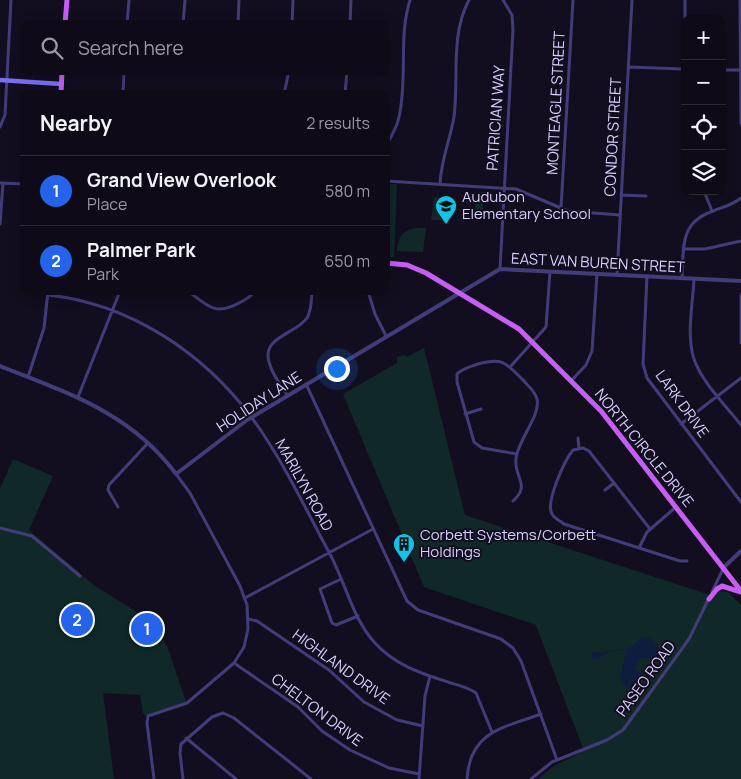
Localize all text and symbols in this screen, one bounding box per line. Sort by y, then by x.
map controls [681,15,726,195]
button: + [681,15,726,60]
search box [20,20,390,75]
street label: MONTEAGLE STREET [541,31,570,175]
icon: search [38,34,66,62]
text: Search here [78,35,184,61]
button: − [681,60,726,105]
street label: PATRICIAN WAY [481,64,510,171]
street label: CONDOR STREET [599,77,626,197]
button: locate [681,105,726,150]
text: Nearby [40,109,112,137]
text: 2 results [306,112,370,134]
button: layers [681,150,726,195]
text: Grand View Overlook [87,167,276,193]
text: 1 [52,180,60,202]
text: 580 m [325,180,370,202]
place label: Audubon Elementary School [462,186,591,224]
text: Place [87,193,127,215]
school or university icon: Audubon Elementary School [434,194,458,225]
text: Palmer Park [87,237,196,263]
street label: EAST VAN BUREN STREET [511,247,685,278]
text: 2 [51,250,61,272]
text: 650 m [324,250,370,272]
text: Park [87,263,119,285]
your location [324,356,350,382]
street label: HOLIDAY LANE [212,366,305,437]
street label: LARK DRIVE [651,366,714,442]
street label: NORTH CIRCLE DRIVE [590,384,699,511]
street label: MARILYN ROAD [270,435,338,535]
place label: Corbett Systems/Corbett Holdings [420,524,596,562]
building icon: Corbett Systems/Corbett Holdings [392,532,416,563]
pin: 2 [61,601,93,639]
pin: 1 [131,610,163,648]
street label: HIGHLAND DRIVE [288,624,394,709]
street label: PASEO ROAD [611,637,680,721]
street label: CHELTON DRIVE [267,668,367,751]

